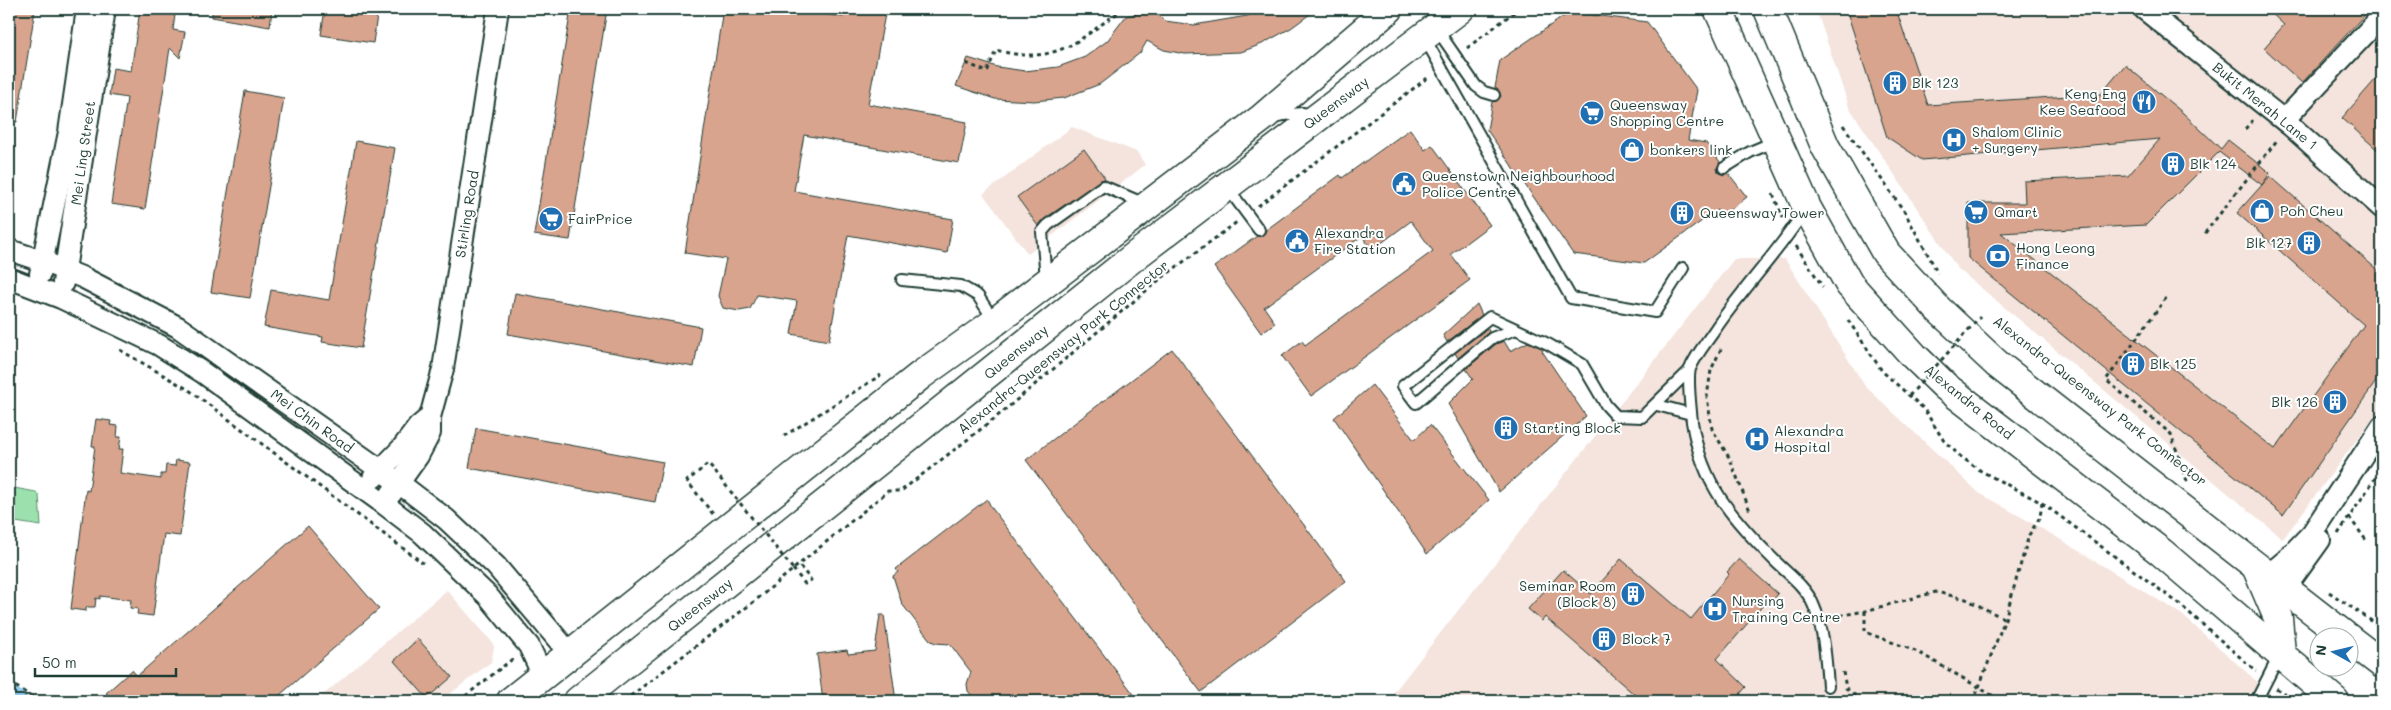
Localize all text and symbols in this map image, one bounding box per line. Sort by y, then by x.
street label: Bukit Merah Lane 1 [2209,57,2322,154]
building icon: Blk 123 [1882,70,1908,96]
street label: Queensway [1299,72,1372,133]
place label: Blk 123 [1912,73,1958,92]
place label: Keng Eng Kee Seafood [2039,84,2126,119]
restaurant icon: Keng Eng Kee Seafood [2131,89,2157,115]
place label: Queensway Shopping Centre [1610,95,1724,130]
street label: Mei Ling Street [66,100,99,206]
supermarket icon: Queensway Shopping Centre [1579,100,1605,126]
place label: Shalom Clinic + Surgery [1972,122,2062,157]
hospital icon: Shalom Clinic + Surgery [1941,127,1967,153]
shop icon: bonkers link [1619,137,1645,163]
place label: bonkers link [1650,140,1732,159]
building icon: Blk 124 [2160,151,2186,177]
place label: Blk 124 [2190,154,2237,173]
place label: Queenstown Neighbourhood Police Centre [1422,166,1615,201]
street label: Stirling Road [450,169,483,259]
public building icon: Queenstown Neighbourhood Police Centre [1391,171,1417,197]
shop icon: Poh Cheu [2249,198,2275,224]
supermarket icon: Qmart [1963,199,1989,225]
building icon: Queensway Tower [1669,200,1695,226]
place label: Poh Cheu [2280,201,2343,220]
place label: Qmart [1994,202,2038,221]
place label: Queensway Tower [1700,203,1825,222]
supermarket icon: FairPrice [538,206,564,232]
place label: FairPrice [568,209,633,228]
place label: Alexandra Fire Station [1314,223,1396,258]
public building icon: Alexandra Fire Station [1284,228,1310,254]
building icon: Blk 127 [2296,230,2322,256]
place label: Blk 127 [2246,233,2292,252]
place label: Hong Leong Finance [2016,238,2095,273]
bank icon: Hong Leong Finance [1985,243,2011,269]
street label: Alexandra-Queensway Park Connector [954,257,1172,437]
street label: Alexandra-Queensway Park Connector [1990,311,2211,490]
street label: Queensway [981,321,1051,383]
building icon: Blk 125 [2120,351,2146,377]
place label: Blk 125 [2150,354,2196,373]
street label: Alexandra Road [1921,360,2018,444]
street label: Mei Chin Road [267,384,358,457]
building icon: Blk 126 [2322,389,2348,415]
place label: Blk 126 [2271,392,2318,411]
building icon: Starting Block [1493,415,1519,441]
place label: Starting Block [1524,418,1621,437]
place label: Alexandra Hospital [1774,421,1844,456]
hospital icon: Alexandra Hospital [1744,426,1770,452]
street label: Queensway [663,573,736,636]
place label: Seminar Room (Block 8) [1519,576,1616,611]
building icon: Seminar Room (Block 8) [1620,581,1646,607]
place label: Nursing Training Centre [1732,591,1841,626]
hospital icon: Nursing Training Centre [1702,596,1728,622]
building icon: Block 7 [1591,626,1617,652]
north arrow [2308,628,2358,678]
place label: Block 7 [1622,629,1671,648]
text: N [2310,644,2331,657]
scale bar [35,645,176,677]
text: 50 m [42,652,77,672]

